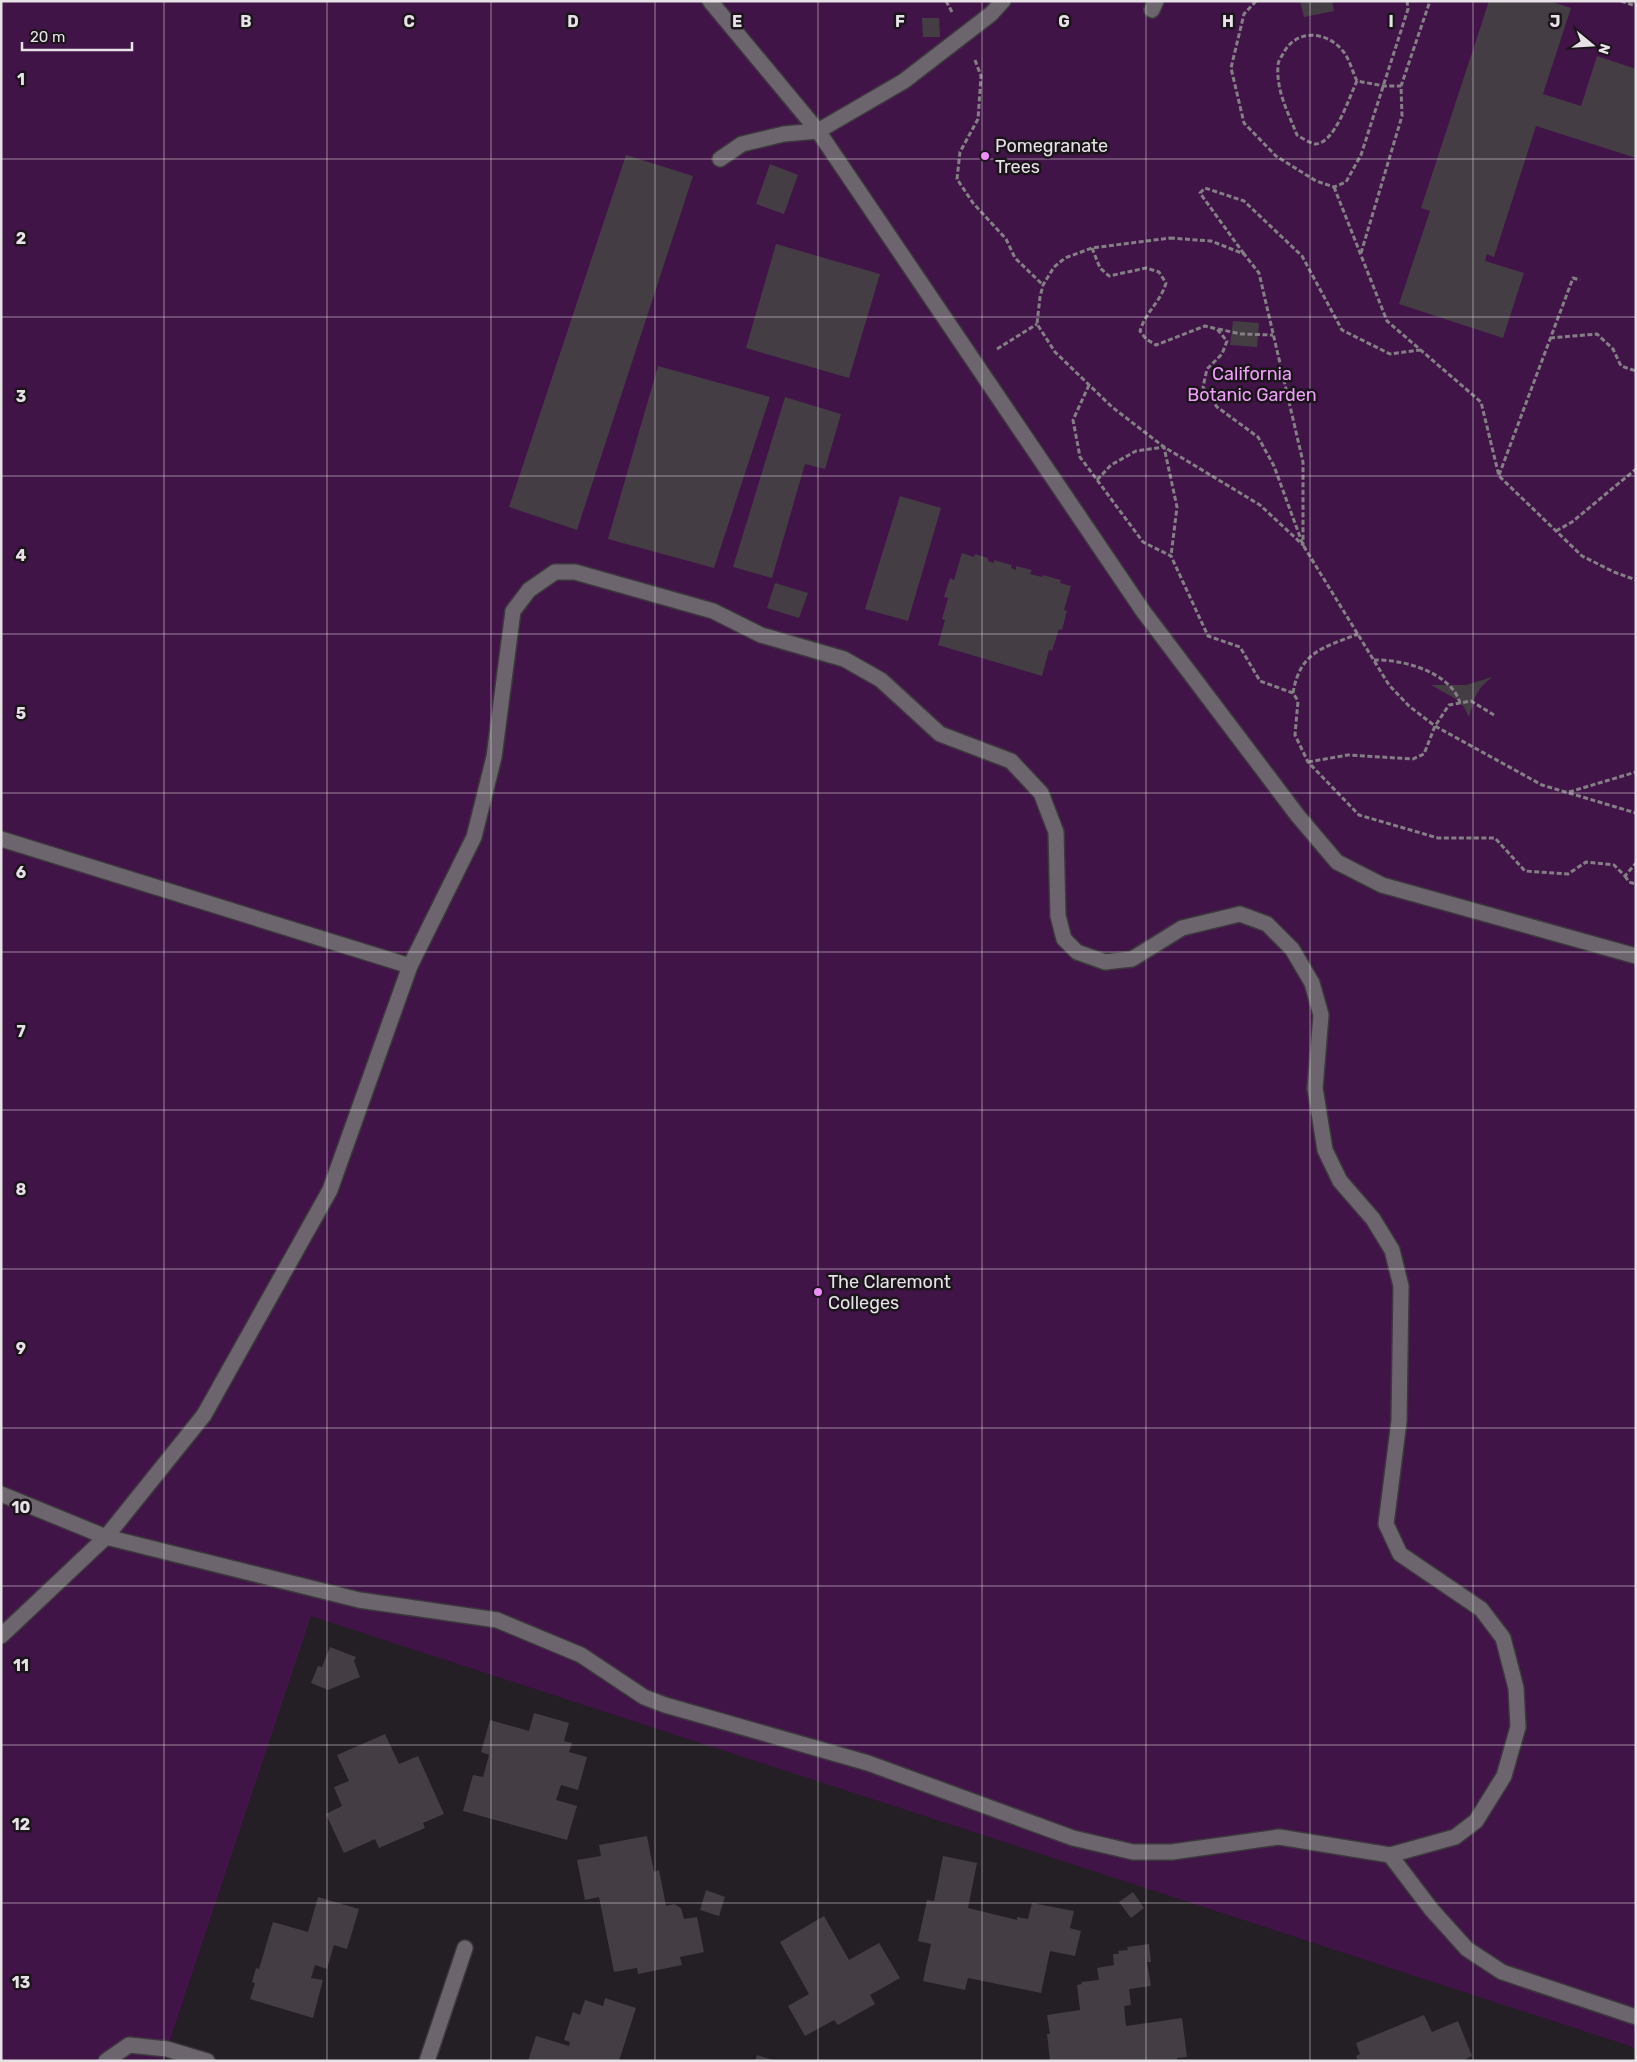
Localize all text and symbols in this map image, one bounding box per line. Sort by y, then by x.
text: B [240,12,252,31]
text: C [403,12,415,31]
text: D [567,12,579,31]
text: E [732,12,742,31]
text: F [895,12,905,31]
text: G [1058,12,1070,31]
text: H [1222,12,1234,31]
text: I [1388,12,1394,31]
text: J [1550,12,1560,31]
scale bar [22,20,132,52]
north arrow [1567,20,1617,70]
text: 20 m [30,28,65,46]
text: N [1594,41,1614,56]
text: 1 [17,70,25,89]
place label: Pomegranate Trees [995,135,1108,178]
marker: Pomegranate Trees [979,150,991,162]
text: 2 [16,229,26,248]
park label: California Botanic Garden [1187,363,1317,406]
text: 3 [16,387,26,406]
text: 4 [16,546,27,565]
text: 5 [16,704,26,723]
text: 6 [16,863,26,882]
text: 7 [16,1022,26,1041]
text: 8 [16,1180,27,1199]
place label: The Claremont Colleges [828,1271,951,1314]
marker: The Claremont Colleges [812,1286,824,1298]
text: 9 [16,1339,26,1358]
text: 10 [12,1498,31,1517]
text: 11 [13,1656,29,1675]
text: 12 [12,1815,30,1834]
text: 13 [12,1973,30,1992]

